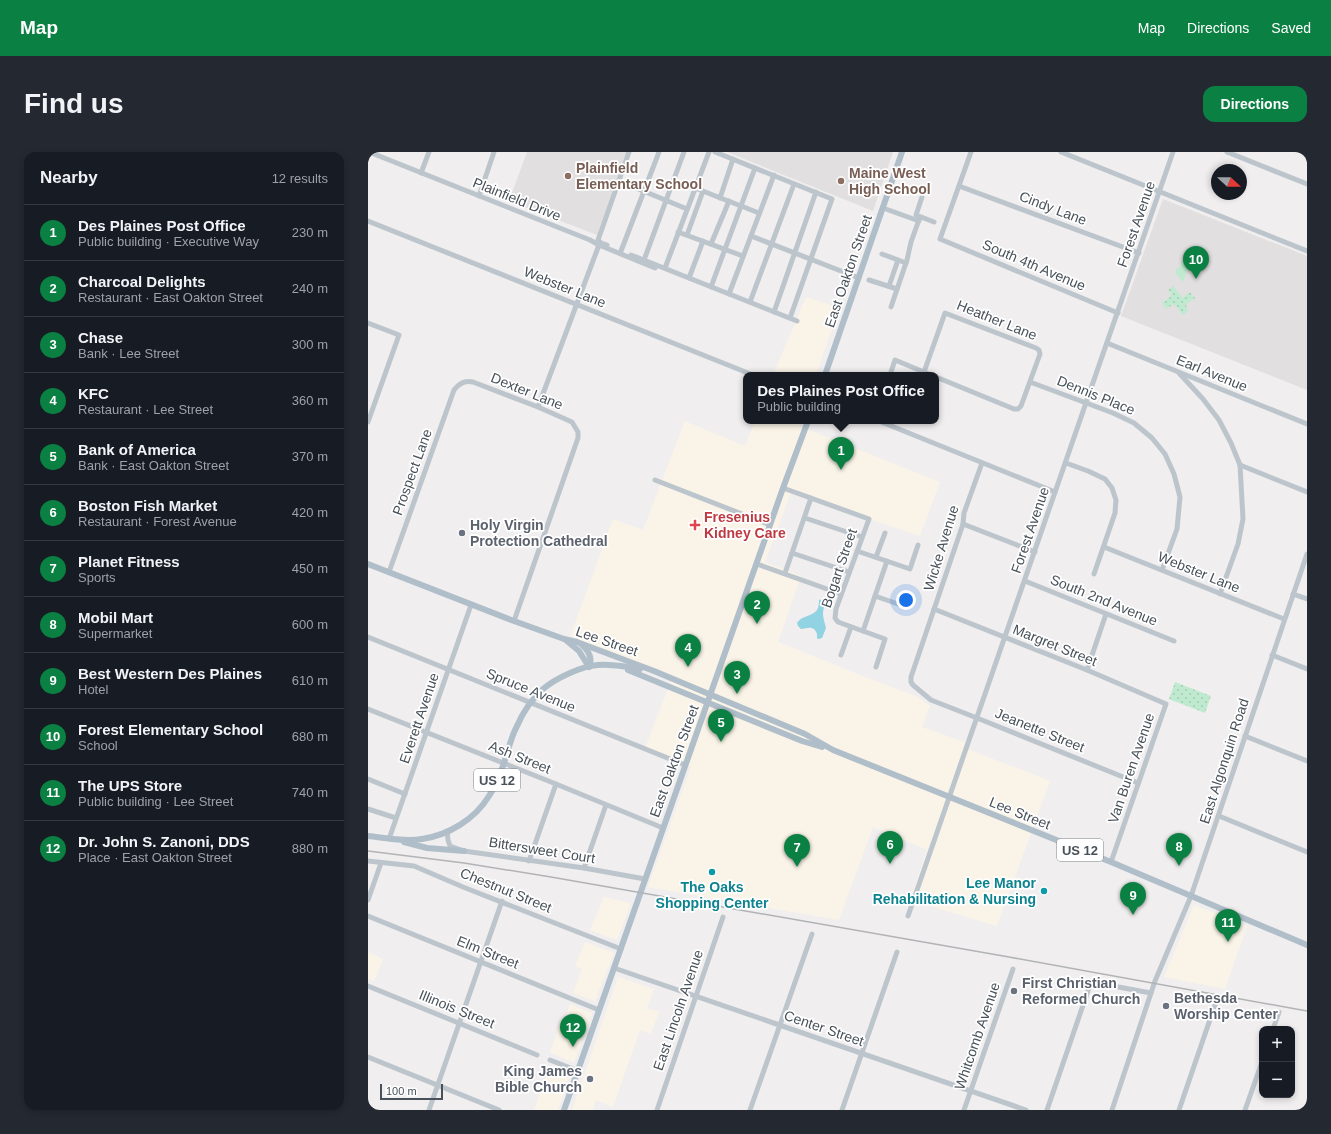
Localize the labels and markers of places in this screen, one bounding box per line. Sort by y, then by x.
place label: Plainfield Elementary School [576,160,702,192]
place label: Maine West High School [849,165,931,197]
marker: Plainfield Elementary School [563,171,573,181]
marker: Maine West High School [836,176,846,186]
pin: 10 [1183,246,1209,279]
pin: 1 [828,437,854,470]
place label: Fresenius Kidney Care [704,509,786,541]
place label: Holy Virgin Protection Cathedral [470,517,608,549]
marker: Fresenius Kidney Care [689,519,701,531]
marker: Holy Virgin Protection Cathedral [457,528,467,538]
pin: 2 [744,591,770,624]
pin: 4 [675,634,701,667]
pin: 3 [724,661,750,694]
pin: 5 [708,709,734,742]
pin: 6 [877,831,903,864]
pin: 8 [1166,833,1192,866]
pin: 7 [784,834,810,867]
marker: The Oaks Shopping Center [707,867,717,877]
place label: Lee Manor Rehabilitation & Nursing [873,875,1037,907]
place label: The Oaks Shopping Center [656,879,769,911]
pin: 9 [1120,882,1146,915]
marker: Lee Manor Rehabilitation & Nursing [1039,886,1049,896]
pin: 11 [1215,909,1241,942]
place label: First Christian Reformed Church [1022,975,1140,1007]
marker: First Christian Reformed Church [1009,986,1019,996]
place label: Bethesda Worship Center [1174,990,1279,1022]
marker: Bethesda Worship Center [1161,1001,1171,1011]
pin: 12 [560,1014,586,1047]
place label: King James Bible Church [495,1063,582,1095]
marker: King James Bible Church [585,1074,595,1084]

